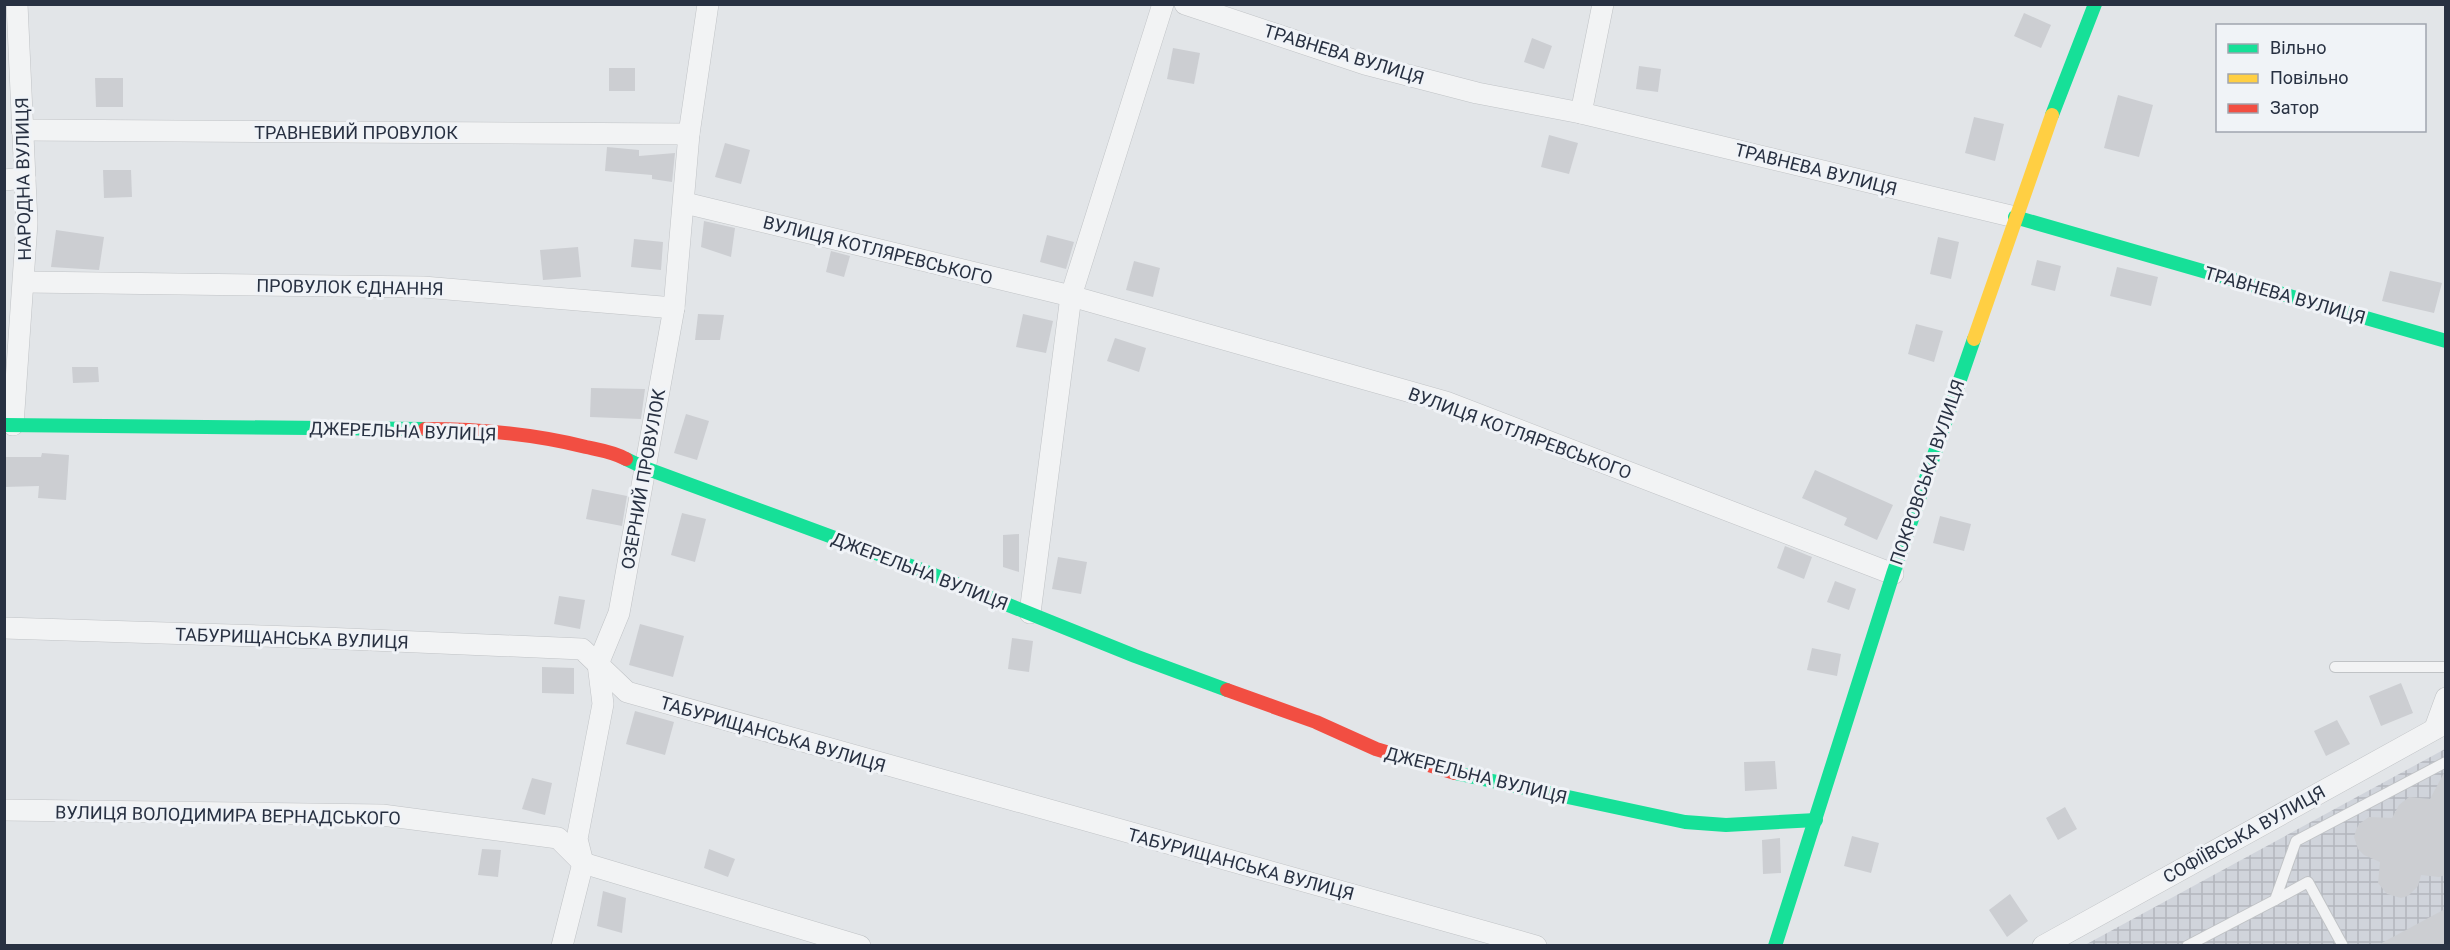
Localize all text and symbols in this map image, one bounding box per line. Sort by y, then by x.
street label: ТРАВНЕВА ВУЛИЦЯ [1261,20,1427,88]
legend [2216,24,2426,132]
text: Вільно [2270,37,2326,58]
text: Повільно [2270,67,2349,88]
street label: НАРОДНА ВУЛИЦЯ [11,97,35,261]
text: Затор [2270,97,2319,118]
street label: ТРАВНЕВИЙ ПРОВУЛОК [254,122,458,143]
street label: ТРАВНЕВА ВУЛИЦЯ [1733,139,1899,199]
street label: ВУЛИЦЯ КОТЛЯРЕВСЬКОГО [761,211,995,289]
street label: ТРАВНЕВА ВУЛИЦЯ [2202,262,2368,328]
street label: ПРОВУЛОК ЄДНАННЯ [256,275,444,299]
street label: ПОКРОВСЬКА ВУЛИЦЯ [1885,377,1969,567]
street label: ВУЛИЦЯ КОТЛЯРЕВСЬКОГО [1406,383,1634,483]
street label: ОЗЕРНИЙ ПРОВУЛОК [617,387,669,571]
street label: ДЖЕРЕЛЬНА ВУЛИЦЯ [309,417,497,445]
street label: ДЖЕРЕЛЬНА ВУЛИЦЯ [829,528,1011,614]
street label: ТАБУРИЩАНСЬКА ВУЛИЦЯ [175,623,409,653]
street label: ТАБУРИЩАНСЬКА ВУЛИЦЯ [658,692,888,776]
street label: ДЖЕРЕЛЬНА ВУЛИЦЯ [1383,742,1569,808]
street label: СОФІЇВСЬКА ВУЛИЦЯ [2159,781,2329,887]
street label: ВУЛИЦЯ ВОЛОДИМИРА ВЕРНАДСЬКОГО [55,801,401,829]
street label: ТАБУРИЩАНСЬКА ВУЛИЦЯ [1125,824,1357,904]

